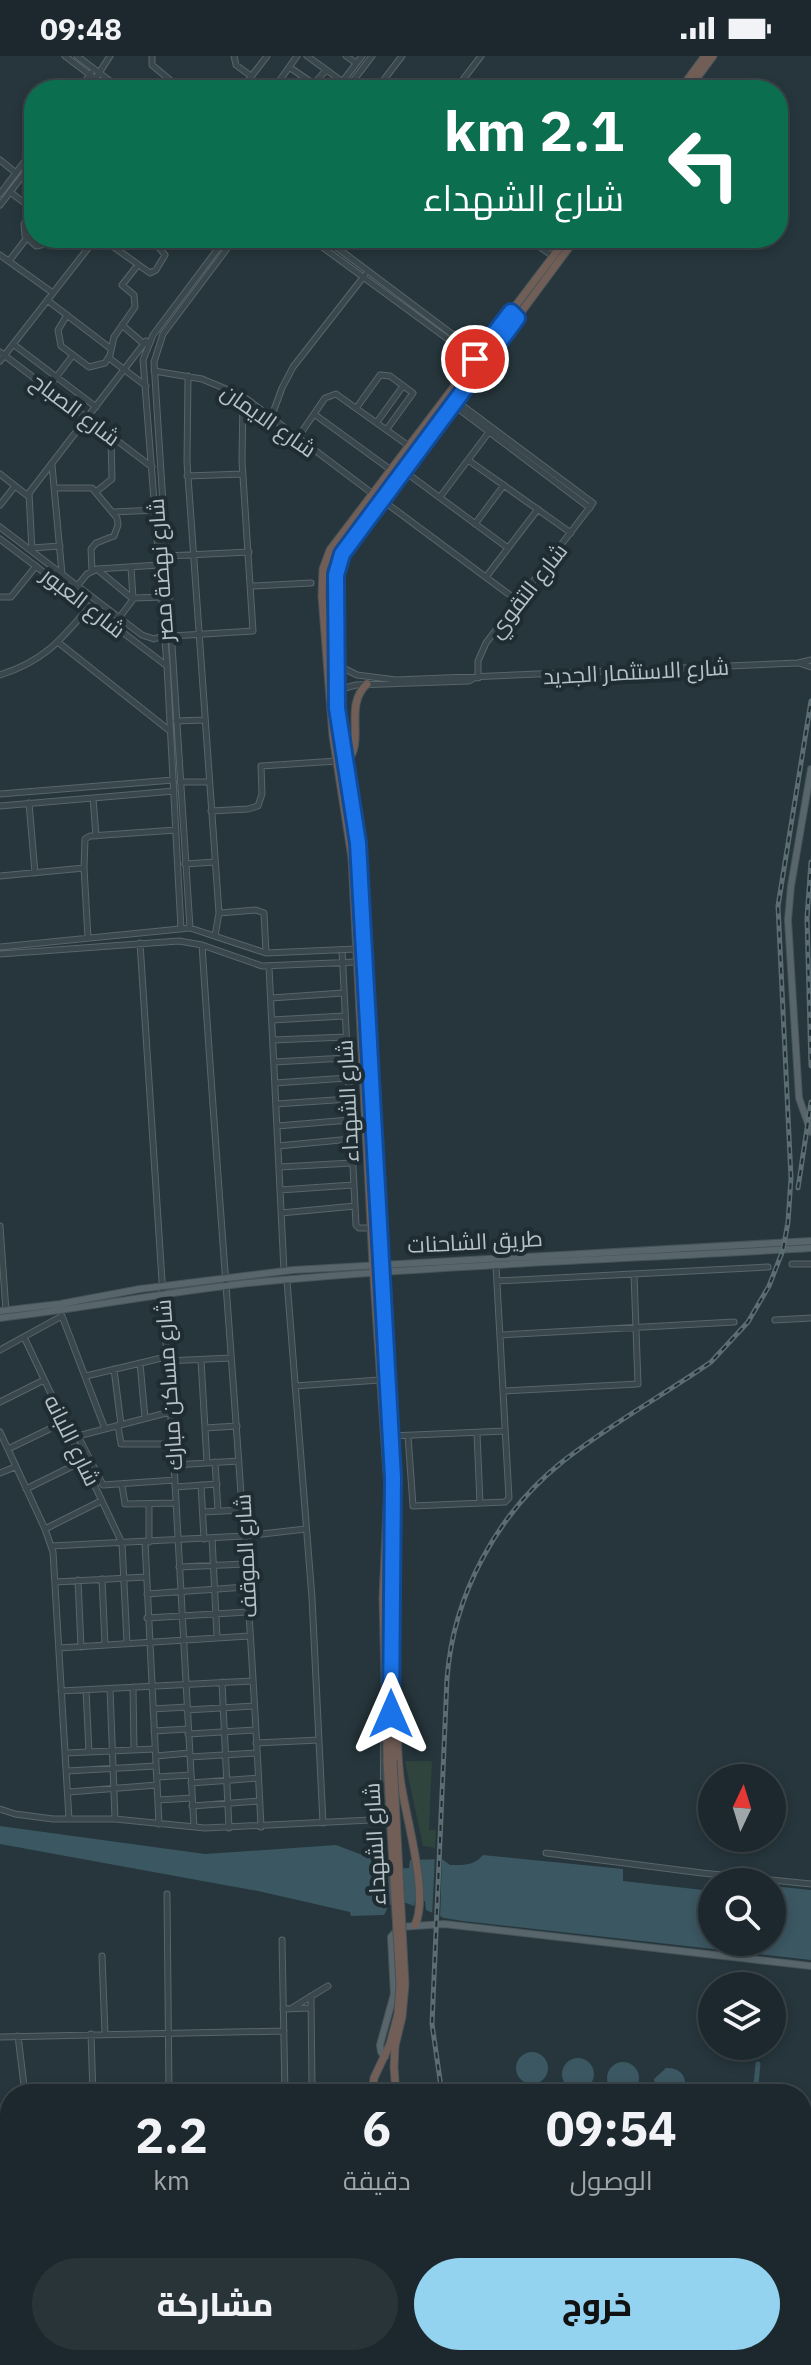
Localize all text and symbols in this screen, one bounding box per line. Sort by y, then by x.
text: 09:48 [40,9,122,48]
text: 2.1 km [444,94,624,166]
icon: left [652,112,756,216]
text: شارع الشهداء [423,174,624,221]
pin [441,325,509,393]
icon: arrive [453,337,497,381]
street label: شارع الصباح [25,366,126,453]
street label: شارع الايمان [215,377,322,464]
street label: شارع نهضة مصر [141,497,181,645]
street label: شارع التقوي [481,537,575,645]
street label: شارع العبور [34,559,132,645]
street label: شارع الاستثمار الجديد [542,652,730,691]
street label: شارع الشهداء [329,1039,366,1163]
street label: طريق الشاحنات [407,1223,543,1259]
street label: شارع مساكن مبارك [148,1298,189,1472]
street label: شارع اللبانه [38,1390,108,1491]
street label: شارع الموقف [227,1493,264,1619]
position arrow [349,1672,433,1756]
north arrow [698,1764,786,1852]
map controls [698,1764,786,2060]
street label: شارع الشهداء [356,1782,393,1906]
button: search [698,1868,786,1956]
button: layers [698,1972,786,2060]
text: 6 [362,2097,391,2159]
text: 09:54 [546,2097,677,2159]
text: 2.2 [135,2104,208,2166]
text: km [153,2163,190,2197]
text: دقيقة [343,2163,411,2197]
text: الوصول [570,2163,653,2197]
button: مشاركة [32,2258,398,2350]
button: خروج [414,2258,780,2350]

